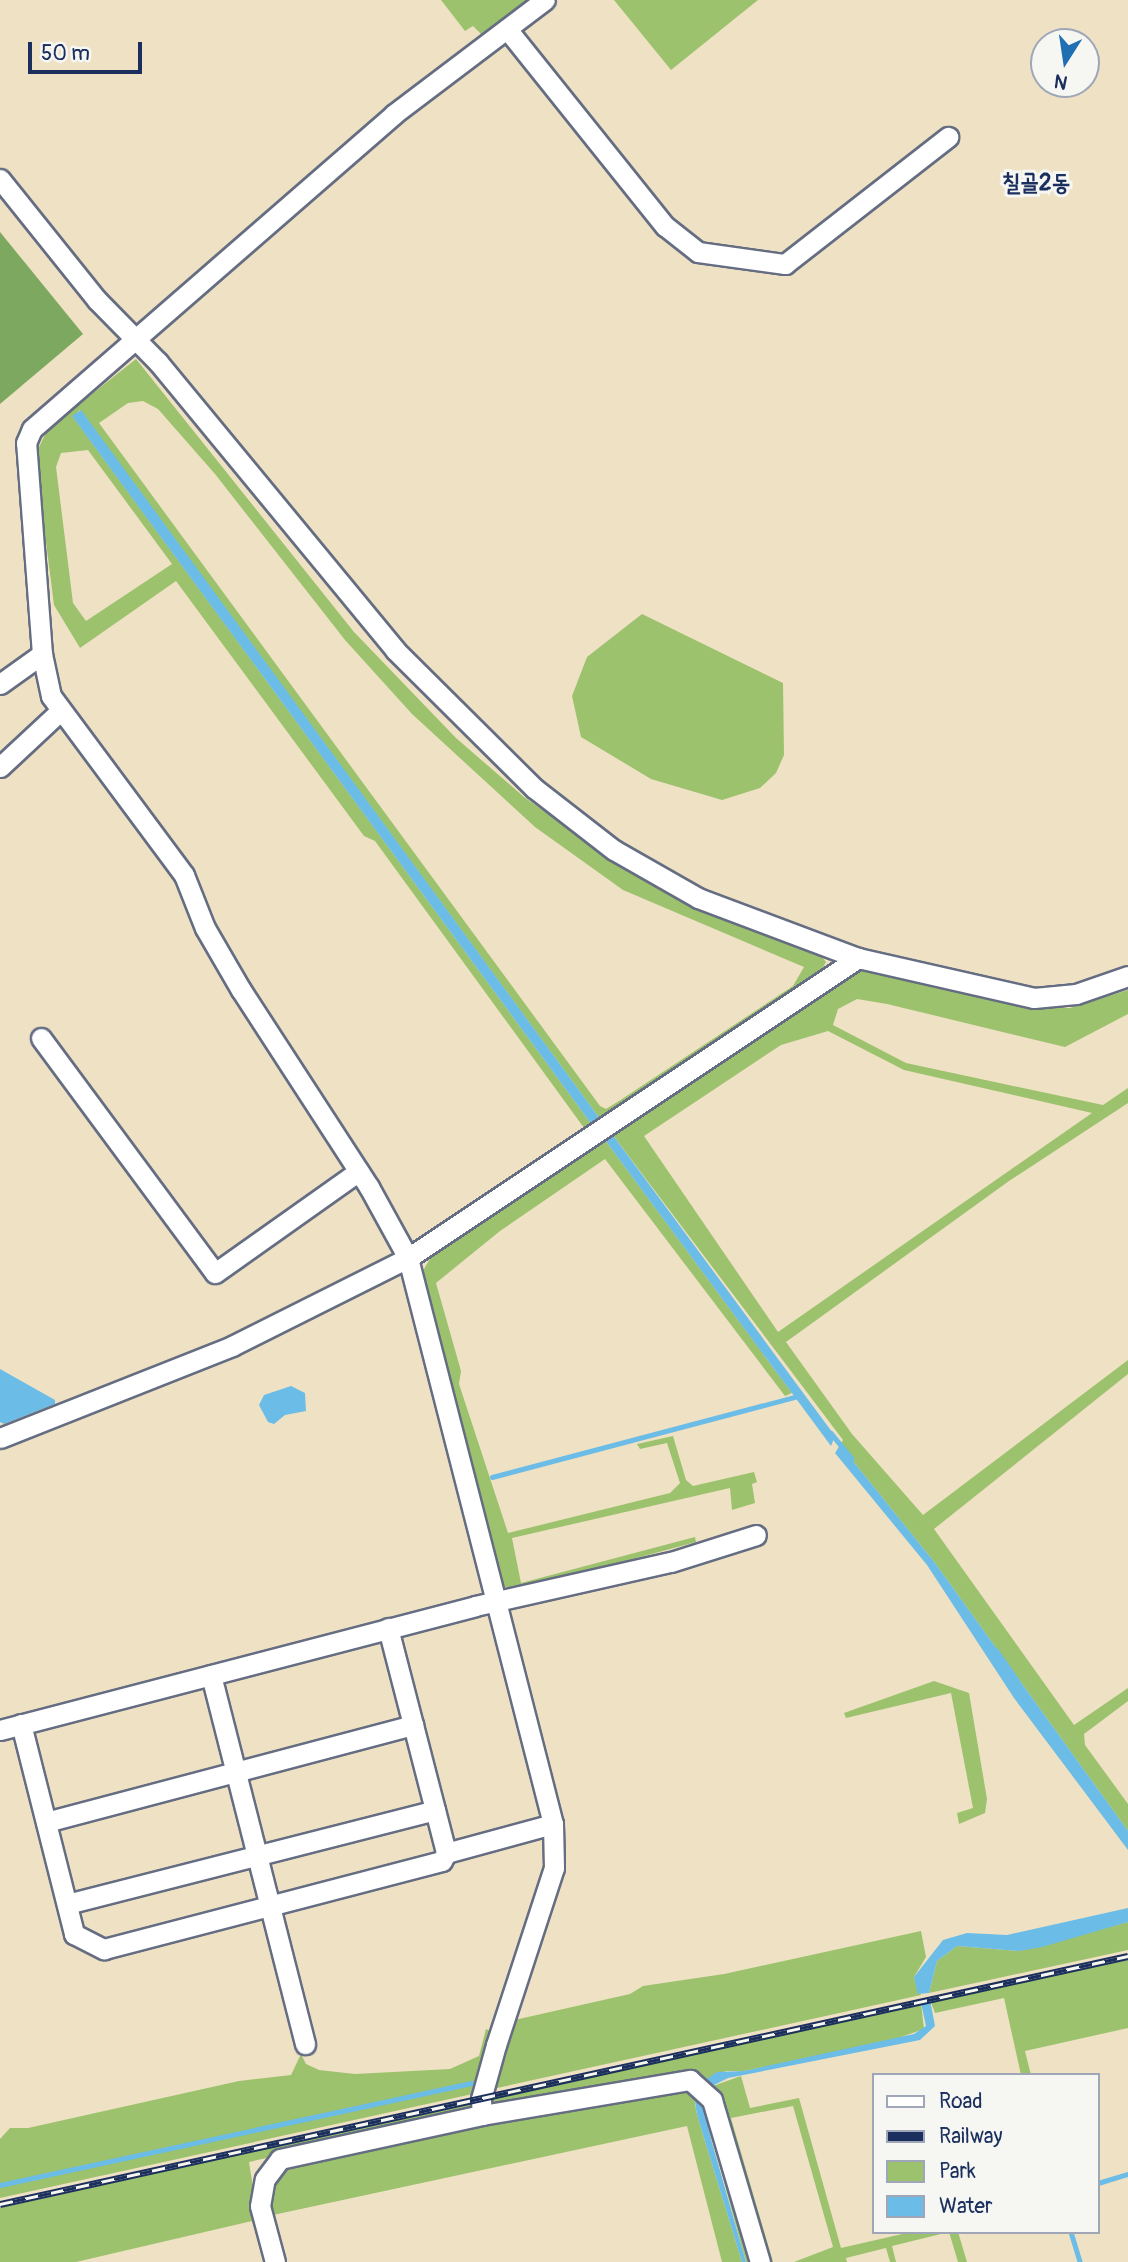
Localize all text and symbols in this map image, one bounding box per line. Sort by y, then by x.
scale bar [32,28,145,72]
north arrow [1030,28,1100,98]
text: 50 m [41,40,90,67]
text: N [1052,69,1070,95]
district label: 칠골2동 [1002,169,1070,197]
legend [872,2073,1100,2234]
text: Road [939,2088,983,2115]
text: Railway [939,2123,1003,2150]
text: Park [939,2158,976,2185]
text: Water [939,2193,992,2220]

